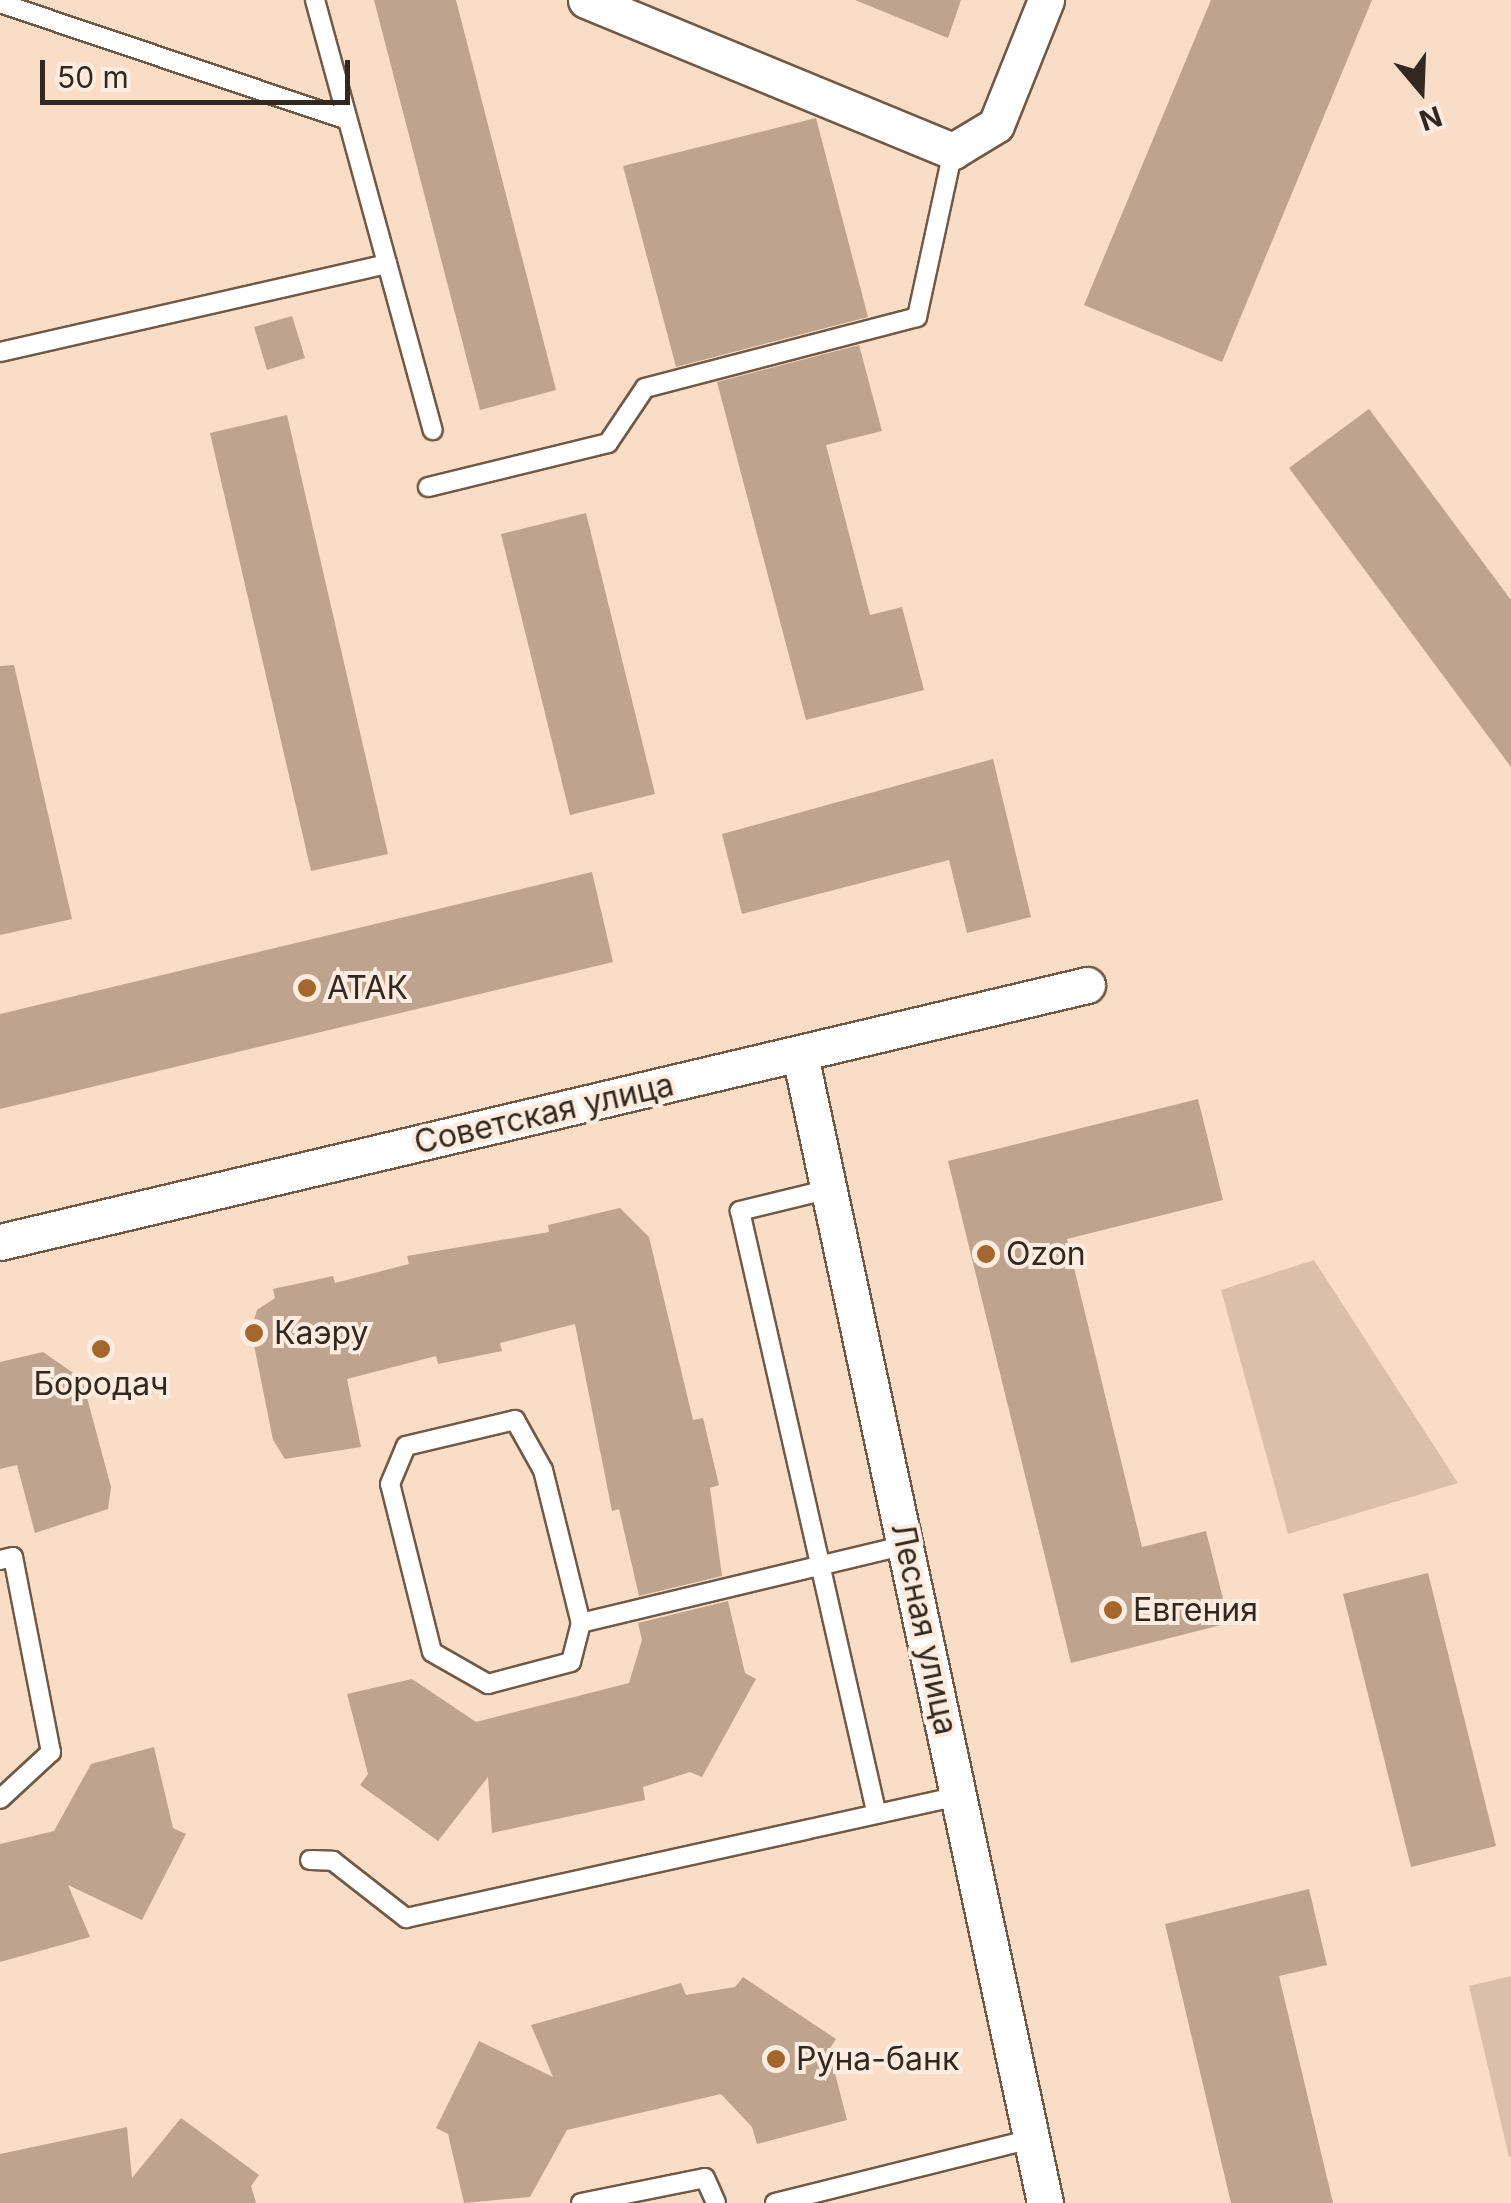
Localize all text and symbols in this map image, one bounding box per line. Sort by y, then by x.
scale bar [45,40,355,102]
north arrow [1371,40,1471,140]
text: 50 m [57,59,129,95]
text: N [1415,99,1446,138]
place label: АТАК [327,969,408,1007]
marker: АТАК [296,977,318,999]
street label: Советская улица [411,1065,677,1163]
place label: Ozon [1006,1235,1086,1273]
marker: Ozon [975,1243,997,1265]
place label: Каэру [274,1314,369,1352]
marker: Каэру [243,1322,265,1344]
marker: Бородач [90,1338,112,1360]
place label: Бородач [33,1365,169,1403]
street label: Лесная улица [883,1520,965,1738]
place label: Евгения [1133,1591,1258,1629]
marker: Евгения [1102,1599,1124,1621]
place label: Руна-банк [796,2040,959,2078]
marker: Руна-банк [765,2048,787,2070]

